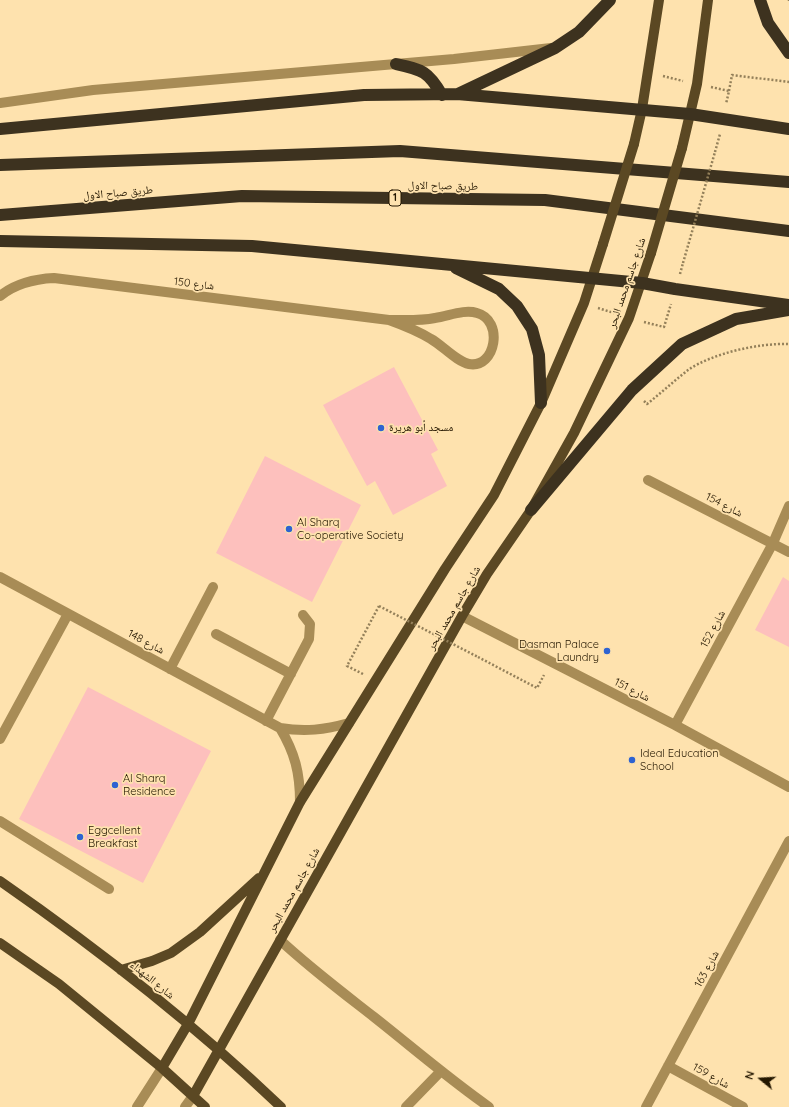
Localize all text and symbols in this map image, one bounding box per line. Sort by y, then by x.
street label: طريق صباح الاول [408,179,478,193]
street label: طريق صباح الاول [82,183,154,203]
road number: 1 [389,190,401,206]
street label: شارع جاسم محمد البحر [605,236,649,330]
street label: شارع 150 [173,275,215,293]
place label: مسجد أبو هريرة [389,421,453,435]
marker: مسجد أبو هريرة [376,423,386,433]
street label: شارع 154 [703,490,745,520]
place label: Al Sharq Co-operative Society [297,516,404,542]
marker: Al Sharq Co-operative Society [284,524,294,534]
street label: شارع جاسم محمد البحر [425,564,483,652]
street label: شارع 152 [698,608,728,650]
street label: شارع 148 [125,627,167,657]
place label: Dasman Palace Laundry [519,638,599,664]
marker: Dasman Palace Laundry [602,646,612,656]
street label: شارع 151 [612,675,652,705]
place label: Ideal Education School [640,747,719,773]
marker: Ideal Education School [627,755,637,765]
place label: Al Sharq Residence [123,772,175,798]
marker: Al Sharq Residence [110,780,120,790]
place label: Eggcellent Breakfast [88,824,141,850]
marker: Eggcellent Breakfast [75,832,85,842]
street label: شارع جاسم محمد البحر [265,845,323,935]
street label: شارع 163 [692,948,722,990]
street label: شارع الشهداء [127,958,177,1002]
north arrow [741,1059,781,1099]
street label: شارع 159 [690,1061,732,1091]
text: N [742,1069,757,1081]

